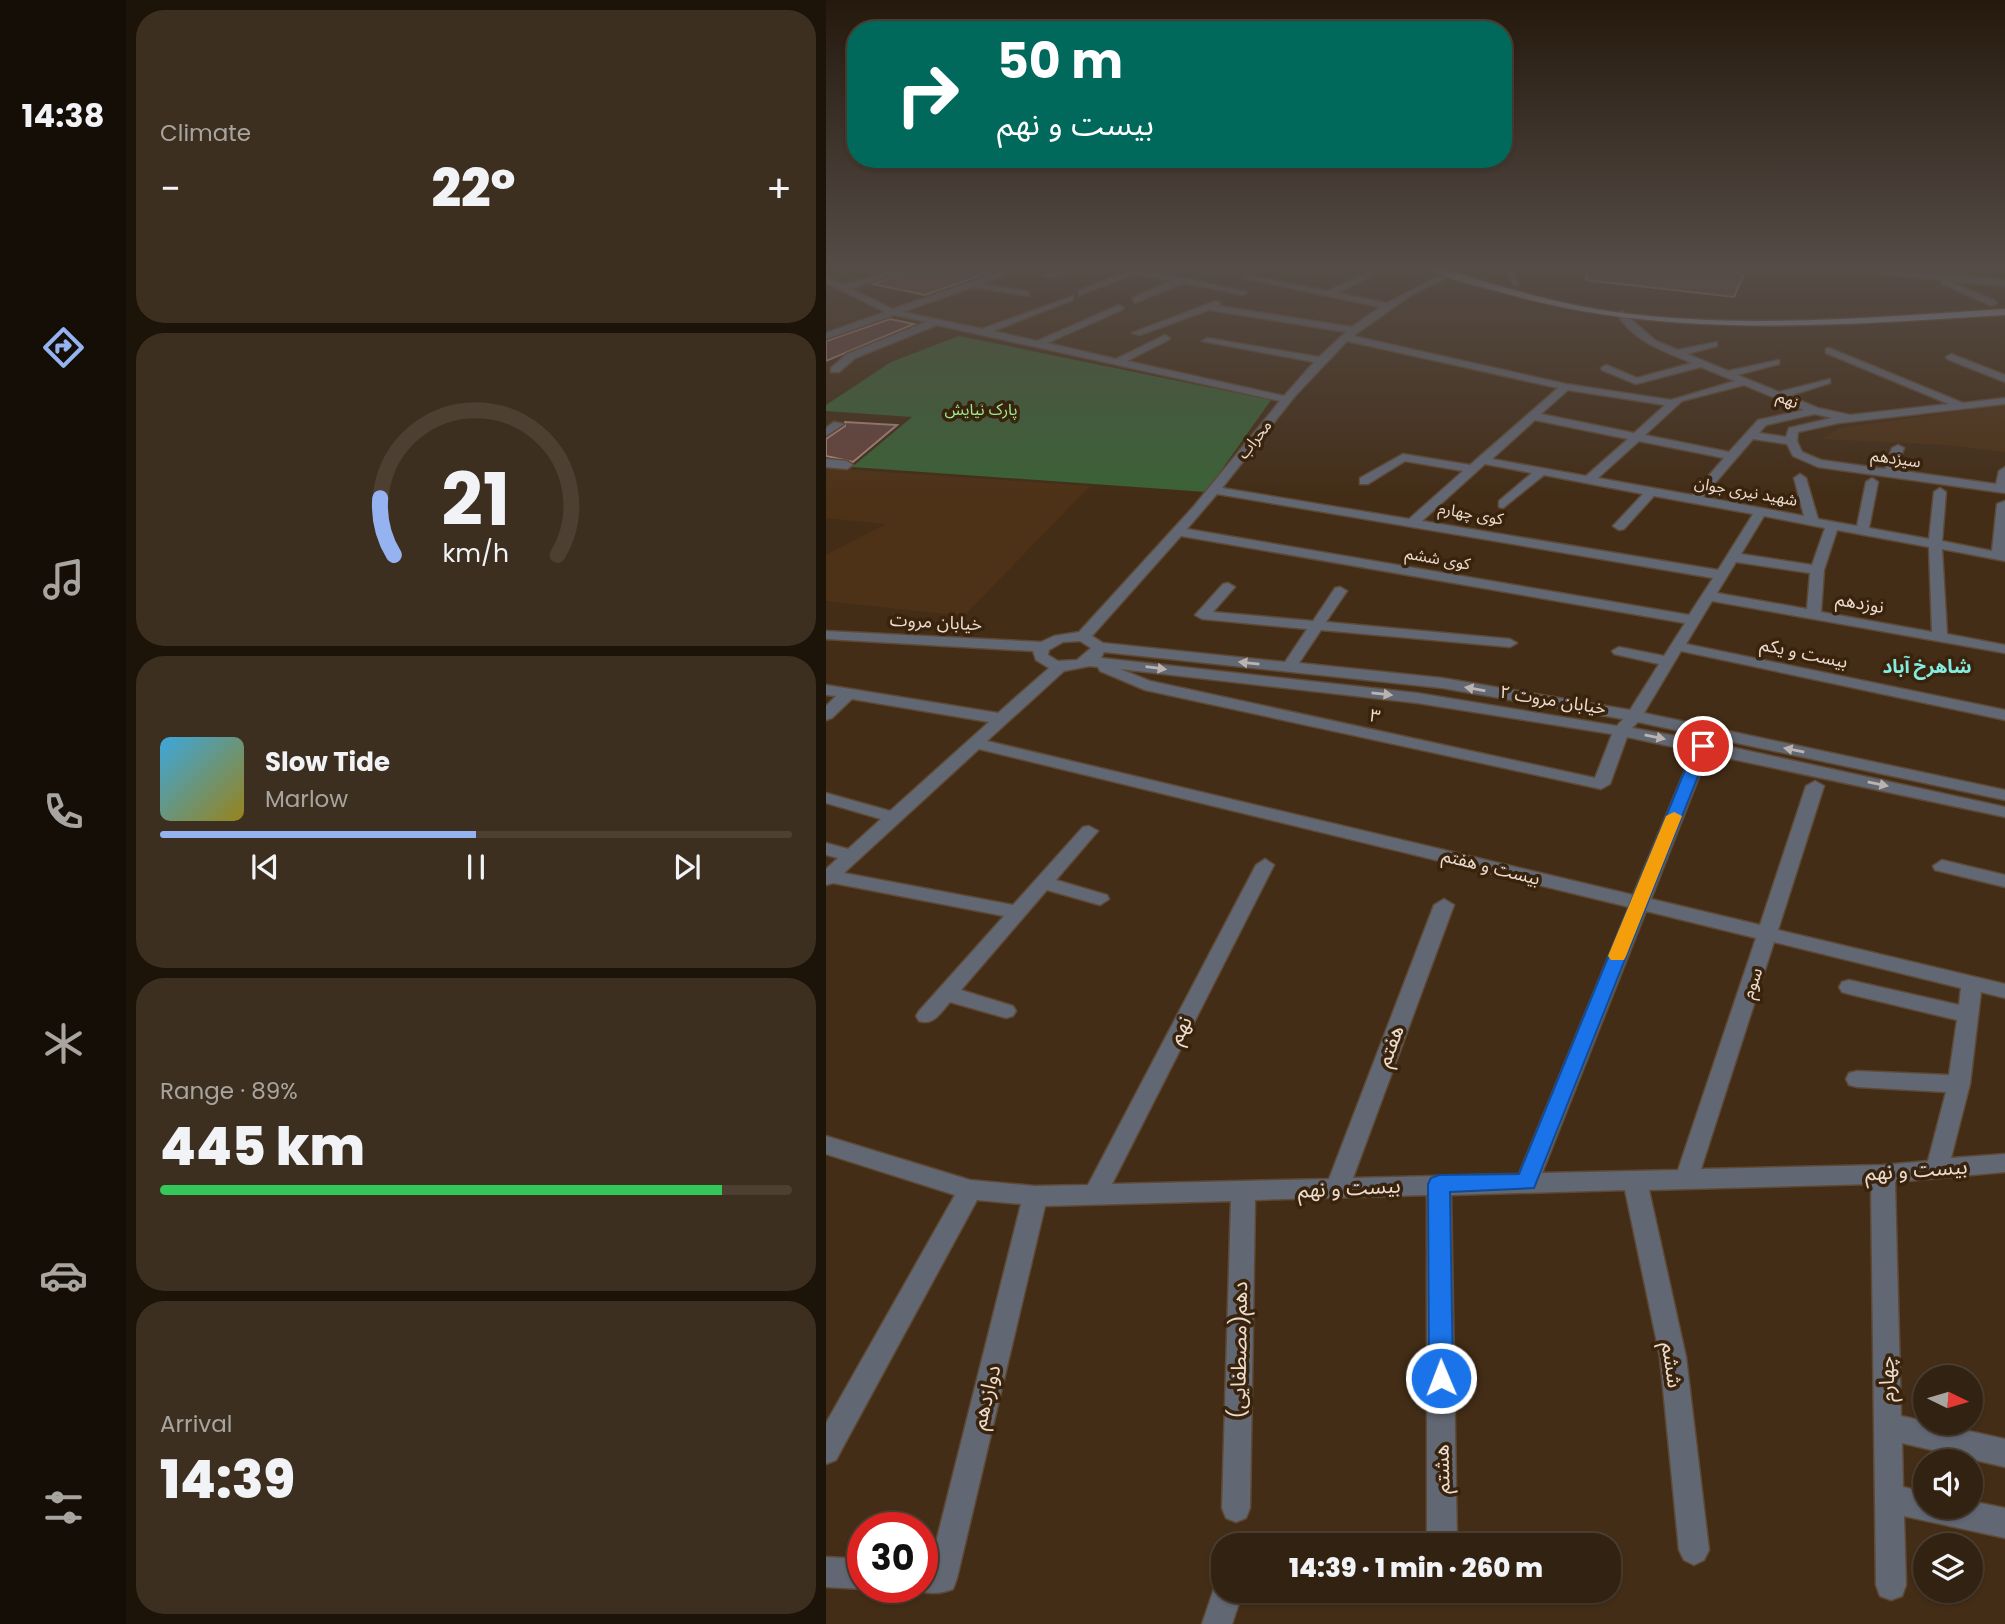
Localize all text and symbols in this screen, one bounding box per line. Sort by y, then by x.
text: 50 m [997,27,1123,95]
icon: right [882,49,973,140]
text: 14:38 [22,93,104,138]
text: بیست و نهم [997,101,1154,146]
text: Climate [160,117,251,149]
text: 22° [431,152,516,225]
text: − [160,162,181,215]
text: + [766,162,792,215]
icon: directions [39,323,88,372]
street label: نهم [1773,385,1802,415]
park label: پارک نیایش [945,398,1018,421]
street label: محراب [1232,415,1277,464]
street label: سیزدهم [1869,444,1922,474]
text: 21 [442,450,510,551]
street label: شهید نیری جوان [1693,471,1799,512]
street label: کوی چهارم [1436,496,1506,532]
text: km/h [443,536,509,571]
street label: کوی ششم [1403,541,1473,577]
icon: music [39,555,88,604]
street label: نوزدهم [1834,586,1886,620]
street label: خیابان مروت [889,607,983,636]
street label: بیست و یکم [1758,631,1850,675]
district label: شاهرخ آباد [1883,653,1971,680]
one-way arrow [1238,657,1260,668]
one-way arrow [1146,663,1168,674]
street label: خیابان مروت ۲ [1498,679,1608,720]
one-way arrow [1464,683,1486,694]
one-way arrow [1372,689,1394,700]
street label: ۳ [1367,702,1383,729]
pin [1673,716,1733,776]
icon: arrive [1684,727,1722,765]
one-way arrow [1644,732,1666,743]
text: Slow Tide [265,744,390,780]
one-way arrow [1783,744,1805,755]
one-way arrow [1867,779,1889,790]
text: Marlow [265,783,348,815]
icon: phone [39,787,88,836]
street label: بیست و هفتم [1439,842,1543,892]
icon: previous [246,848,284,886]
icon: pause [457,848,495,886]
icon: next [668,848,706,886]
street label: سوم [1735,964,1770,1002]
street label: نهم [1160,1011,1200,1049]
icon: climate [39,1019,88,1068]
street label: هفتم [1368,1021,1412,1071]
text: Range · 89% [160,1075,298,1107]
text: 445 km [160,1110,365,1183]
street label: بیست و نهم [1864,1151,1968,1189]
street label: بیست و نهم [1297,1170,1401,1206]
icon: car [39,1251,88,1300]
street label: دهم(مصطفایی) [1223,1281,1255,1419]
street label: ششم [1654,1340,1690,1390]
position arrow [1404,1341,1478,1415]
street label: چهارم [1872,1356,1903,1402]
street label: دوازدهم [964,1362,1008,1432]
north arrow [1913,1365,1983,1435]
map controls [1913,1365,1983,1603]
text: Arrival [160,1408,232,1440]
text: 14:39 [160,1443,295,1516]
street label: هشتم [1427,1444,1457,1494]
button: sound [1913,1449,1983,1519]
icon: filters [39,1483,88,1532]
speed limit sign: 30 [847,1512,938,1603]
button: layers [1913,1533,1983,1603]
text: 14:39 · 1 min · 260 m [1289,1550,1543,1586]

